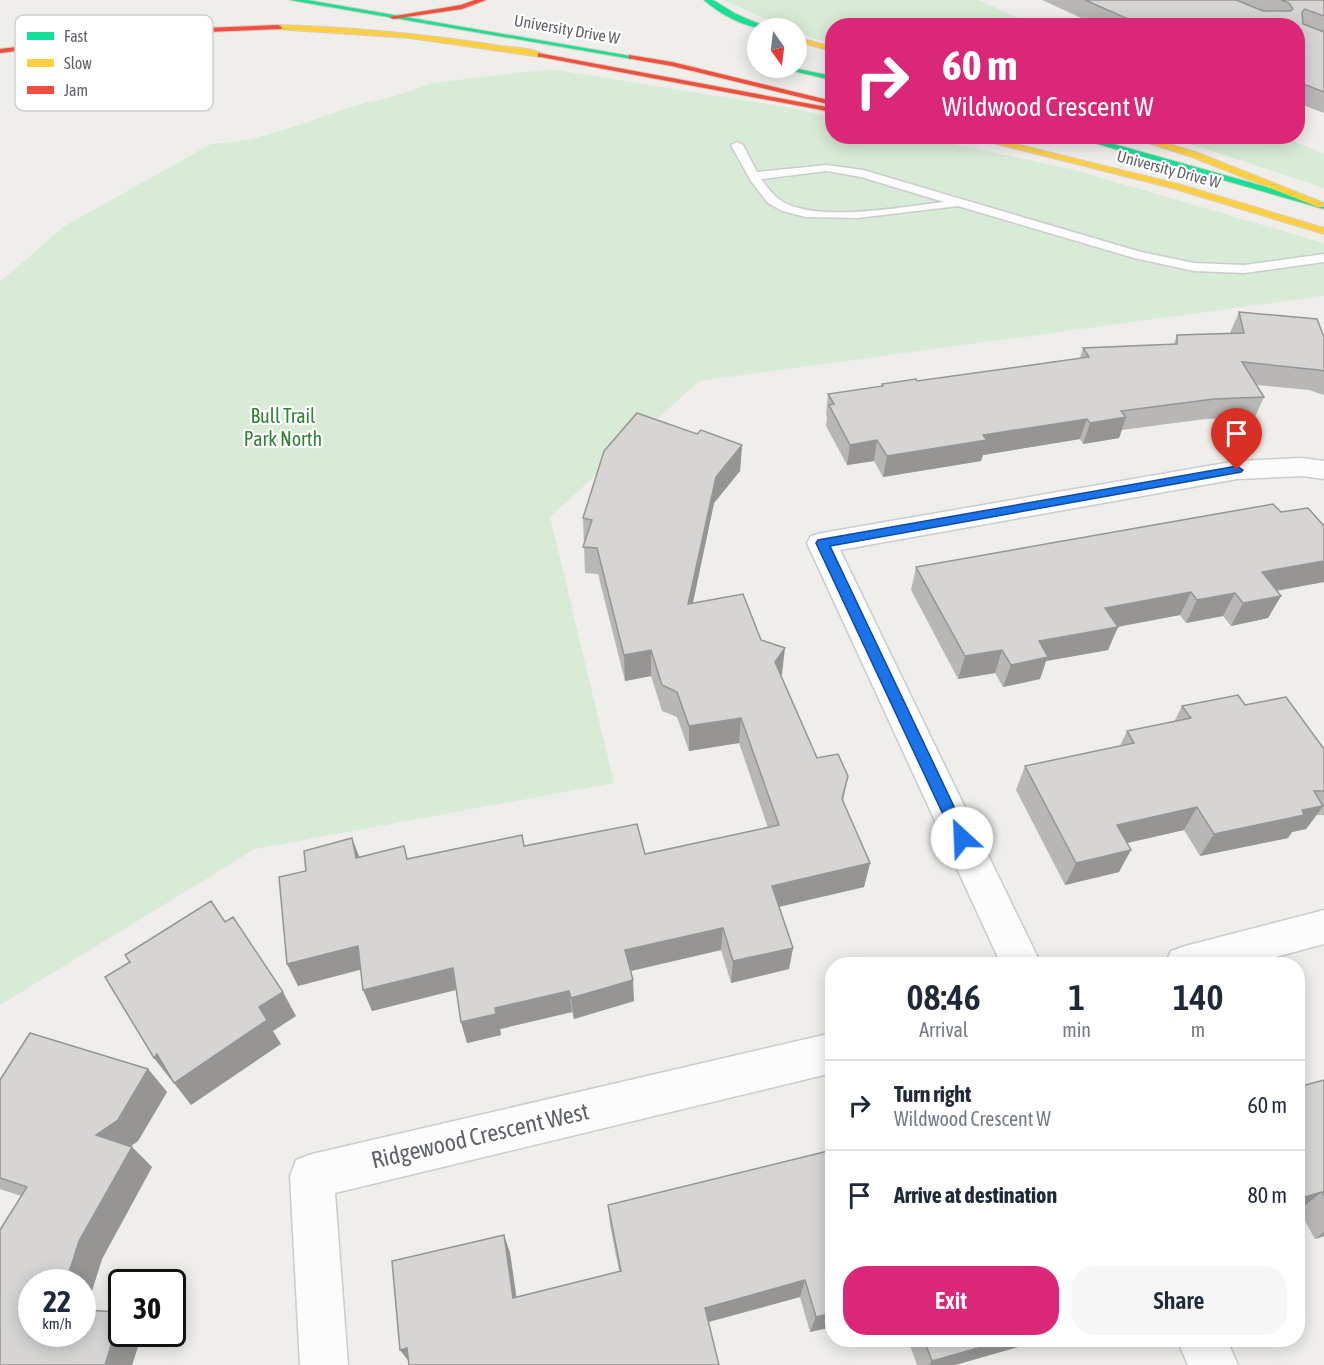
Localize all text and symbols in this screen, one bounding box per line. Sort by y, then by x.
street label: University Drive W [513,11,622,48]
legend [15,15,213,111]
north arrow [747,18,807,78]
map controls [747,18,807,78]
text: Fast [64,27,88,45]
text: 60 m [942,41,1017,89]
icon: right [843,42,921,120]
text: Slow [64,54,92,72]
text: Jam [64,81,88,99]
text: Wildwood Crescent W [942,91,1154,122]
street label: University Drive W [1115,146,1223,193]
park label: Bull Trail Park North [244,404,322,450]
pin [1211,408,1262,470]
icon: arrive [1220,417,1253,450]
position arrow [930,806,994,870]
text: 08:46 [907,976,981,1018]
text: 1 [1068,976,1085,1018]
text: 140 [1173,976,1223,1018]
text: Arrival [919,1018,968,1041]
text: min [1062,1018,1091,1041]
text: m [1191,1018,1205,1041]
text: Turn right [894,1081,971,1107]
icon: right [843,1089,876,1122]
text: 60 m [1247,1092,1287,1118]
street label: Ridgewood Crescent West [368,1097,591,1174]
text: Wildwood Crescent W [894,1107,1051,1130]
icon: arrive [843,1179,876,1212]
text: Arrive at destination [894,1182,1057,1208]
text: 80 m [1247,1182,1287,1208]
button: Exit [843,1266,1059,1335]
button: Share [1071,1266,1287,1335]
speed limit sign: 30 [108,1269,186,1347]
text: 22 [43,1284,71,1318]
text: km/h [42,1315,72,1332]

